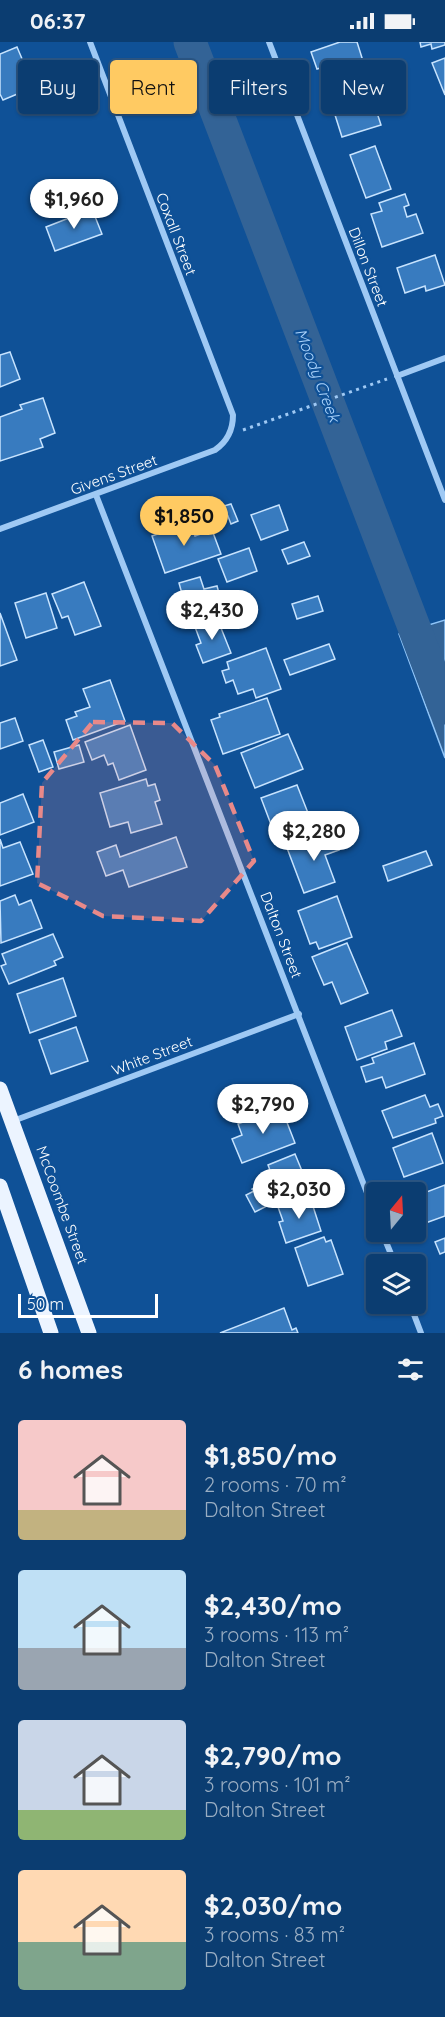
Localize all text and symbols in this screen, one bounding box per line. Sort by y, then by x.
text: 06:37 [30,7,86,35]
chip: Buy [18,60,98,114]
chip: Rent [110,60,197,114]
chip: Filters [209,60,309,114]
chip: New [321,60,406,114]
pin: $1,960 [25,179,123,230]
text: $1,960 [44,186,104,211]
street label: Coxall Street [152,190,201,278]
street label: Dillon Street [345,224,392,309]
water label: Moody Creek [291,325,346,426]
street label: Givens Street [68,450,160,499]
pin: $1,850 [135,496,233,547]
text: $1,850 [154,503,214,528]
pin: $2,430 [163,590,261,641]
text: $2,430 [180,597,244,622]
pin: $2,280 [265,811,363,862]
text: $2,280 [282,818,346,843]
street label: Dalton Street [256,889,307,981]
street label: White Street [109,1031,195,1080]
pin: $2,790 [214,1084,312,1135]
text: $2,790 [231,1091,295,1116]
street label: McCoombe Street [32,1143,93,1267]
pin: $2,030 [250,1169,348,1220]
text: $2,030 [267,1176,331,1201]
north arrow [366,1182,426,1242]
map controls [366,1182,426,1314]
button: layers [366,1254,426,1314]
scale bar [18,1291,158,1318]
text: 50 m [27,1294,64,1314]
text: 6 homes [18,1353,123,1386]
icon: filters [394,1353,427,1386]
text: $1,850/mo [204,1439,337,1472]
icon: home [66,1444,138,1516]
text: 2 rooms · 70 m² [204,1472,347,1497]
text: Dalton Street [204,1497,325,1522]
text: $2,430/mo [204,1589,342,1622]
icon: home [66,1594,138,1666]
text: 3 rooms · 113 m² [204,1622,349,1647]
text: Dalton Street [204,1647,325,1672]
text: $2,790/mo [204,1739,341,1772]
icon: home [66,1744,138,1816]
text: 3 rooms · 101 m² [204,1772,351,1797]
text: Dalton Street [204,1797,325,1822]
text: $2,030/mo [204,1889,342,1922]
icon: home [66,1894,138,1966]
text: 3 rooms · 83 m² [204,1922,345,1947]
text: Dalton Street [204,1947,325,1972]

